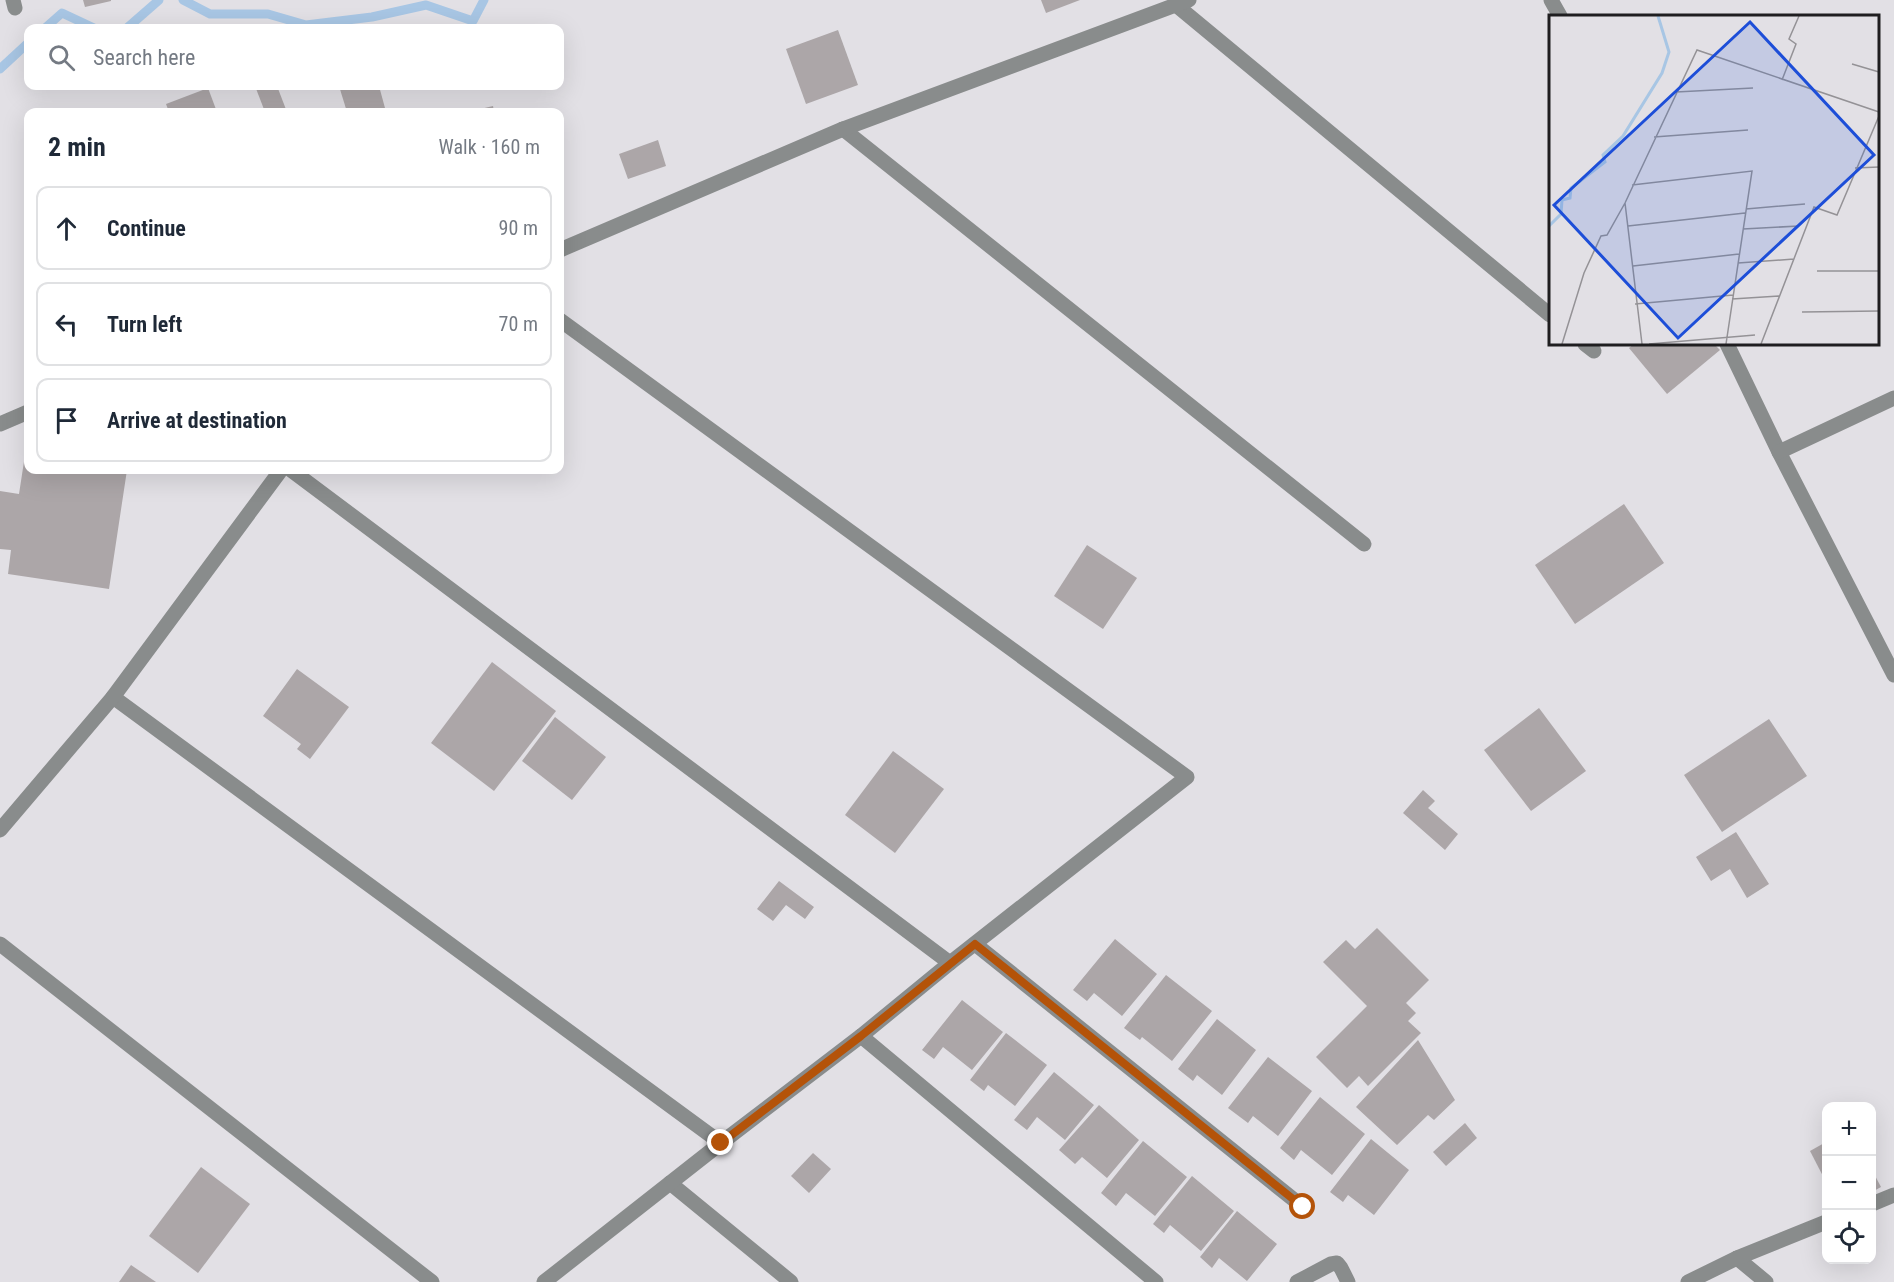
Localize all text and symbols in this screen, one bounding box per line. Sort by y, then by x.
inset map [1549,15,1879,345]
search box [24,24,564,90]
icon: search [45,41,78,74]
text: Search here [93,45,195,70]
text: 2 min [48,132,106,162]
text: Walk · 160 m [439,135,540,159]
icon: ahead [50,212,83,245]
text: Continue [107,216,186,241]
text: 90 m [499,216,538,240]
icon: left [50,308,83,341]
text: Turn left [107,312,182,337]
text: 70 m [499,312,538,336]
icon: arrive [50,404,83,437]
text: Arrive at destination [107,408,287,433]
map controls [1822,1102,1876,1264]
button: + [1822,1102,1876,1156]
route end [707,1129,733,1155]
button: − [1822,1156,1876,1210]
route start [1289,1193,1315,1219]
button: locate [1822,1210,1876,1264]

